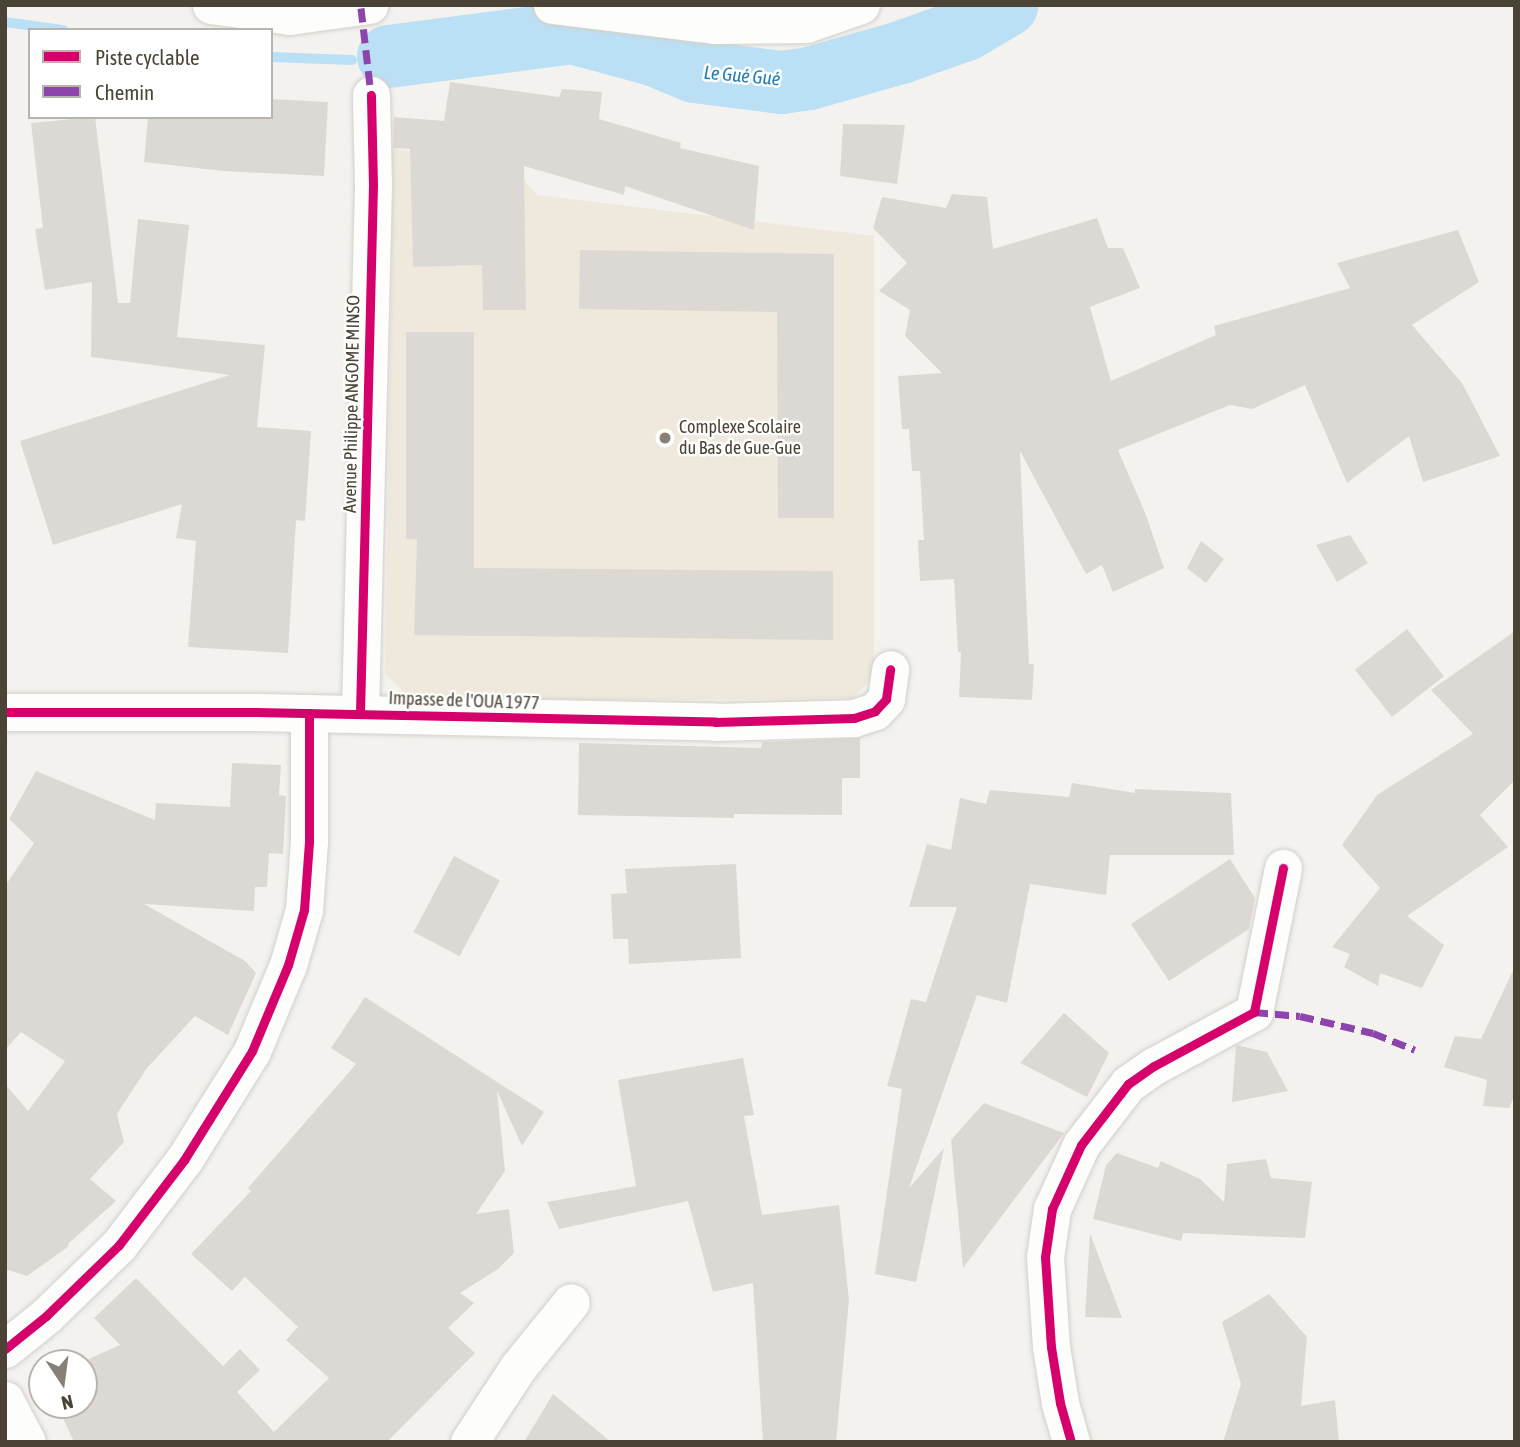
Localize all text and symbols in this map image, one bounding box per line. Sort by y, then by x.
legend [28,28,273,119]
text: Piste cyclable [95,45,200,69]
water label: Le Gué Gué [703,61,781,91]
text: Chemin [95,80,154,104]
street label: Avenue Philippe ANGOME MINSO [339,295,365,513]
place label: Complexe Scolaire du Bas de Gue-Gue [679,417,801,460]
marker: Complexe Scolaire du Bas de Gue-Gue [657,430,673,446]
street label: Impasse de l'OUA 1977 [388,688,540,714]
north arrow [28,1349,98,1419]
text: N [59,1391,75,1414]

